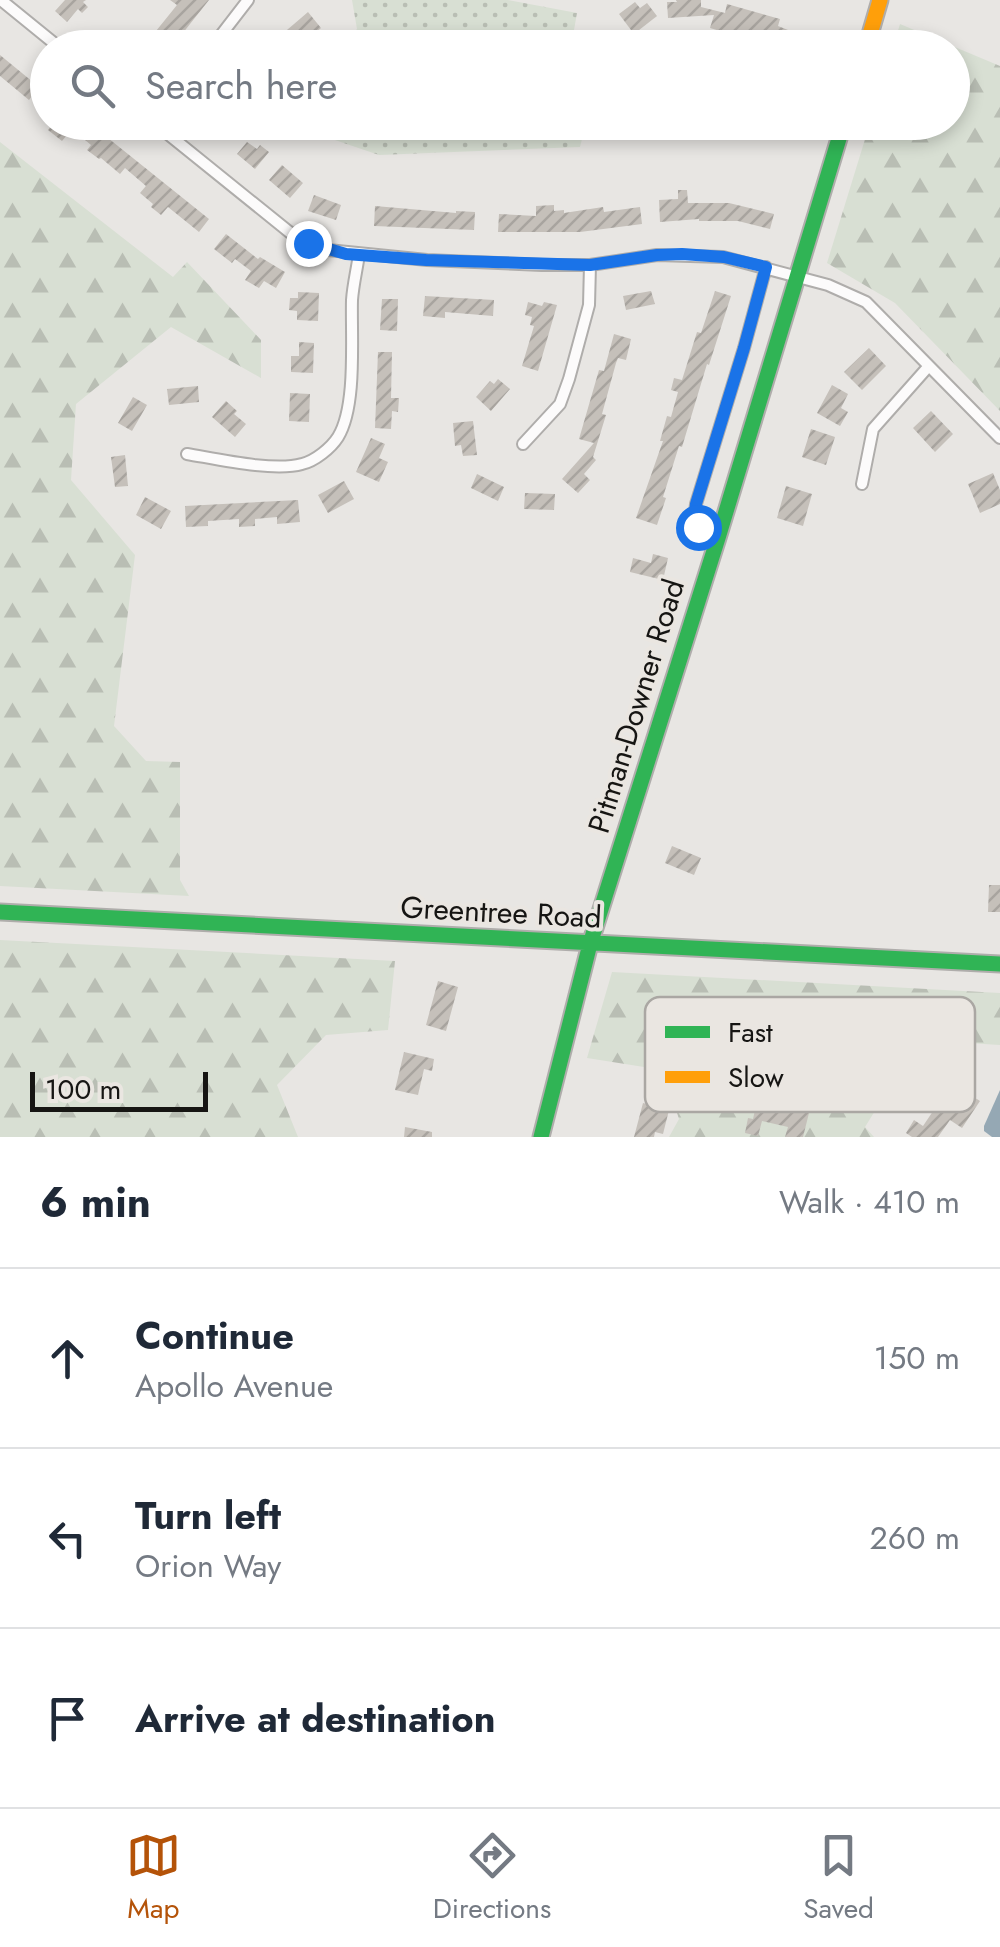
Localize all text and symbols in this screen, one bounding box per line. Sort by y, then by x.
search box [30,30,970,140]
icon: search [65,58,120,113]
text: Search here [145,58,337,113]
route end [286,221,332,267]
route start [676,505,722,551]
street label: Pitman-Downer Road [577,574,695,838]
street label: Greentree Road [399,885,603,939]
legend [645,997,975,1112]
text: Fast [728,1012,773,1053]
text: Slow [728,1057,784,1098]
scale bar [30,1067,208,1112]
text: 100 m [45,1069,121,1110]
text: 6 min [40,1172,151,1233]
text: Walk · 410 m [779,1179,960,1225]
text: Continue [135,1308,294,1363]
icon: ahead [40,1331,95,1386]
text: 150 m [874,1335,960,1381]
text: Apollo Avenue [135,1363,333,1409]
text: Turn left [135,1488,281,1543]
icon: left [40,1511,95,1566]
text: 260 m [870,1515,960,1561]
text: Orion Way [135,1543,281,1589]
icon: arrive [40,1691,95,1746]
text: Arrive at destination [135,1691,496,1746]
tab: Map [126,1828,181,1929]
tab: Directions [433,1828,551,1929]
tab: Saved [803,1828,874,1929]

